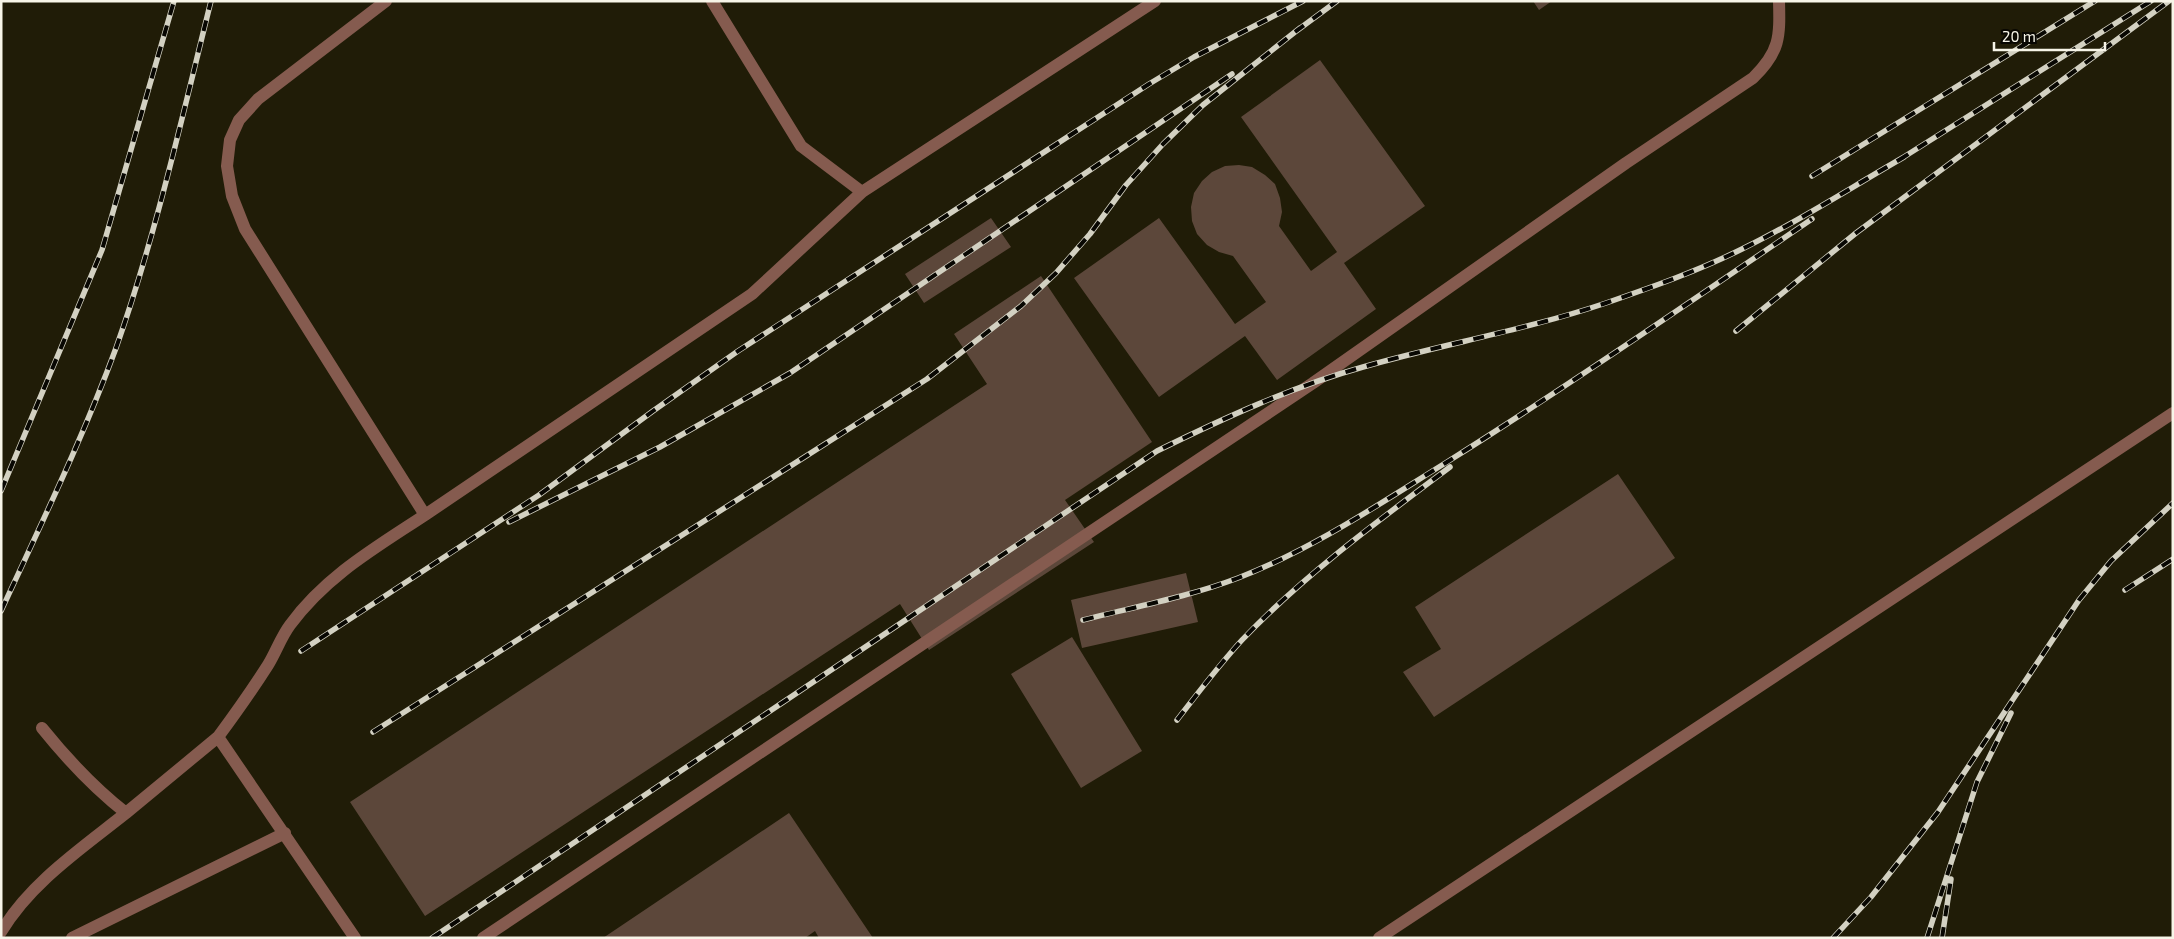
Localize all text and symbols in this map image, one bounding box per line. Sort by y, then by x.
scale bar [1994,20,2105,52]
text: 20 m [2002,27,2036,45]

